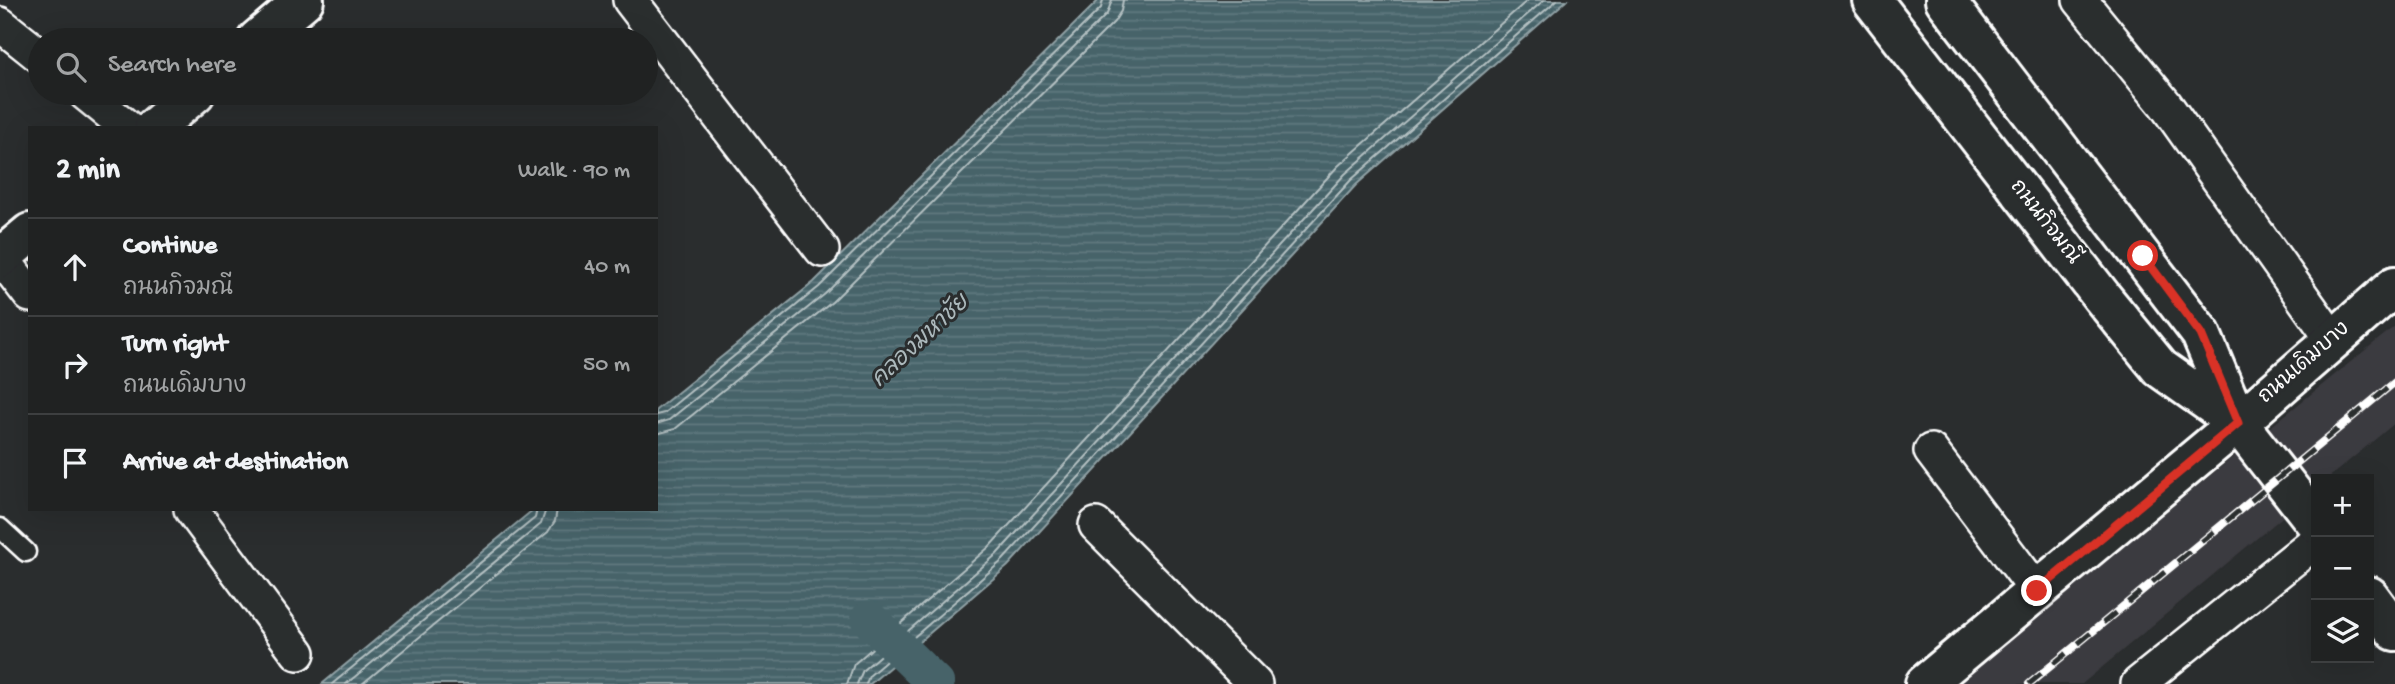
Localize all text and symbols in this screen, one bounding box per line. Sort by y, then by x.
search box [28,28,658,105]
icon: search [52,48,90,86]
text: Search here [108,51,236,82]
text: 2 min [56,154,120,189]
text: Walk · 90 m [518,158,630,185]
street label: ถนนกิจมณี [2003,174,2087,270]
text: Continue [123,232,217,263]
route start [2127,240,2158,271]
icon: ahead [56,248,94,286]
text: 40 m [584,254,630,281]
text: ถนนกิจมณี [123,276,233,303]
water label: คลองมหาชัย [865,287,977,394]
street label: ถนนเดิมบาง [2252,315,2356,410]
text: Turn right [123,330,227,361]
icon: right [56,346,94,384]
text: 50 m [583,352,630,379]
text: ถนนเดิมบาง [123,374,246,401]
icon: arrive [56,444,94,482]
text: Arrive at destination [123,448,348,479]
map controls [2311,474,2374,663]
button: + [2311,474,2374,537]
button: − [2311,537,2374,600]
route end [2021,575,2052,606]
button: layers [2311,600,2374,663]

